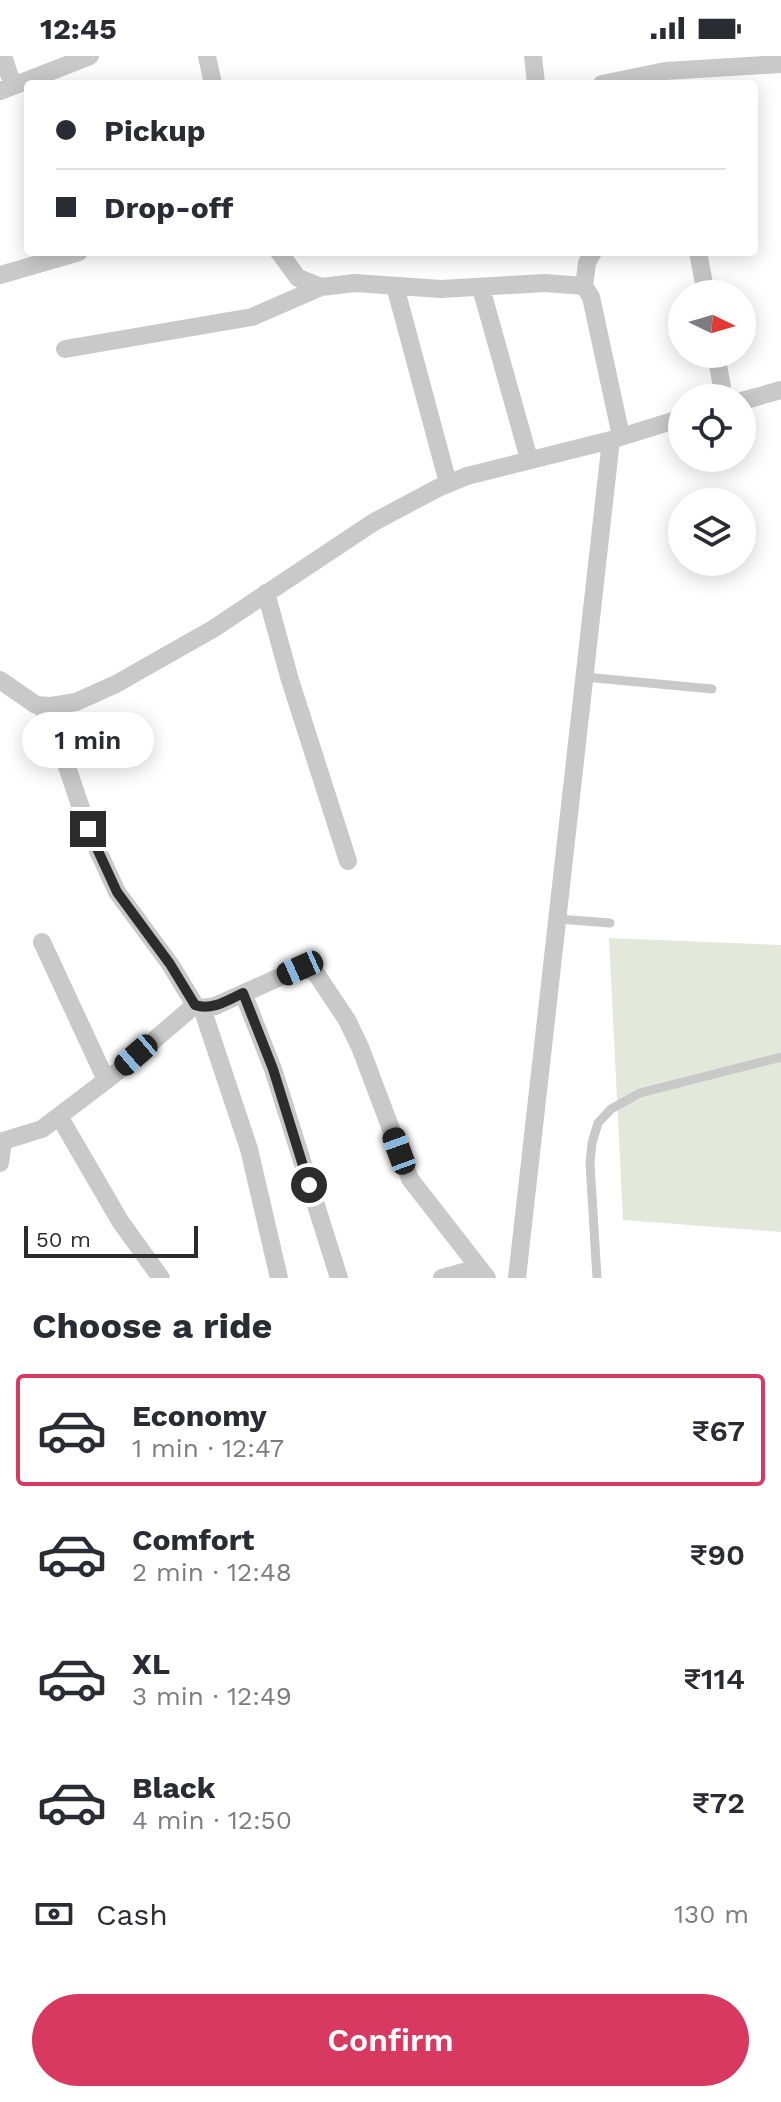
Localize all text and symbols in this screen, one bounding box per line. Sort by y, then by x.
text: 12:45 [40,11,117,46]
text: Pickup [104,113,206,148]
text: Drop-off [104,190,233,225]
north arrow [668,280,756,368]
map controls [668,280,756,576]
button: locate [668,384,756,472]
button: layers [668,488,756,576]
callout: 1 min [22,713,154,769]
text: 1 min [55,725,121,755]
route end [70,811,106,847]
car [273,947,327,989]
car [110,1030,162,1080]
car [380,1124,418,1178]
route start [291,1167,327,1203]
scale bar [24,1222,198,1258]
text: 50 m [36,1227,91,1252]
text: Choose a ride [32,1305,272,1347]
icon: car [36,1394,108,1466]
text: Economy [132,1398,267,1433]
text: ₹67 [692,1413,745,1448]
text: 1 min · 12:47 [132,1433,284,1463]
icon: car [36,1518,108,1590]
text: Comfort [132,1522,254,1557]
text: ₹90 [690,1537,745,1572]
text: 2 min · 12:48 [132,1557,292,1587]
icon: car [36,1642,108,1714]
text: XL [132,1646,170,1681]
text: ₹114 [684,1661,745,1696]
text: 3 min · 12:49 [132,1681,292,1711]
icon: car [36,1766,108,1838]
text: Black [132,1770,216,1805]
text: ₹72 [692,1785,745,1820]
text: 4 min · 12:50 [132,1805,292,1835]
icon: cash [32,1892,76,1936]
text: Cash [96,1897,168,1932]
text: 130 m [674,1899,749,1929]
button: Confirm [32,1994,749,2086]

